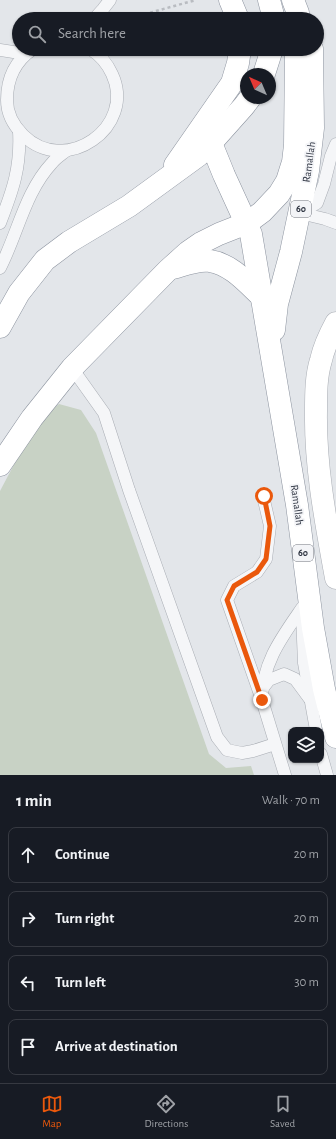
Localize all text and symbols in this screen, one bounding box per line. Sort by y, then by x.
search box [12,12,324,56]
icon: search [26,23,48,45]
text: Search here [58,26,126,41]
north arrow [240,68,276,104]
street label: Ramallah [301,141,317,183]
road number: 60 [291,201,311,217]
street label: Ramallah [289,484,305,526]
route start [255,487,273,505]
road number: 60 [293,545,313,561]
route end [253,691,271,709]
map controls [288,727,324,763]
button: layers [288,727,324,763]
text: 1 min [16,792,52,809]
text: Walk · 70 m [262,794,320,807]
icon: ahead [17,844,39,866]
text: Continue [55,847,110,862]
text: 20 m [294,848,319,861]
icon: right [17,908,39,930]
text: Turn right [55,911,114,926]
text: 20 m [294,912,319,925]
icon: left [17,972,39,994]
text: Turn left [55,975,106,990]
text: 30 m [294,976,319,989]
icon: arrive [17,1036,39,1058]
text: Arrive at destination [55,1039,178,1054]
tab: Map [41,1093,63,1130]
tab: Directions [144,1093,188,1130]
tab: Saved [270,1093,295,1130]

